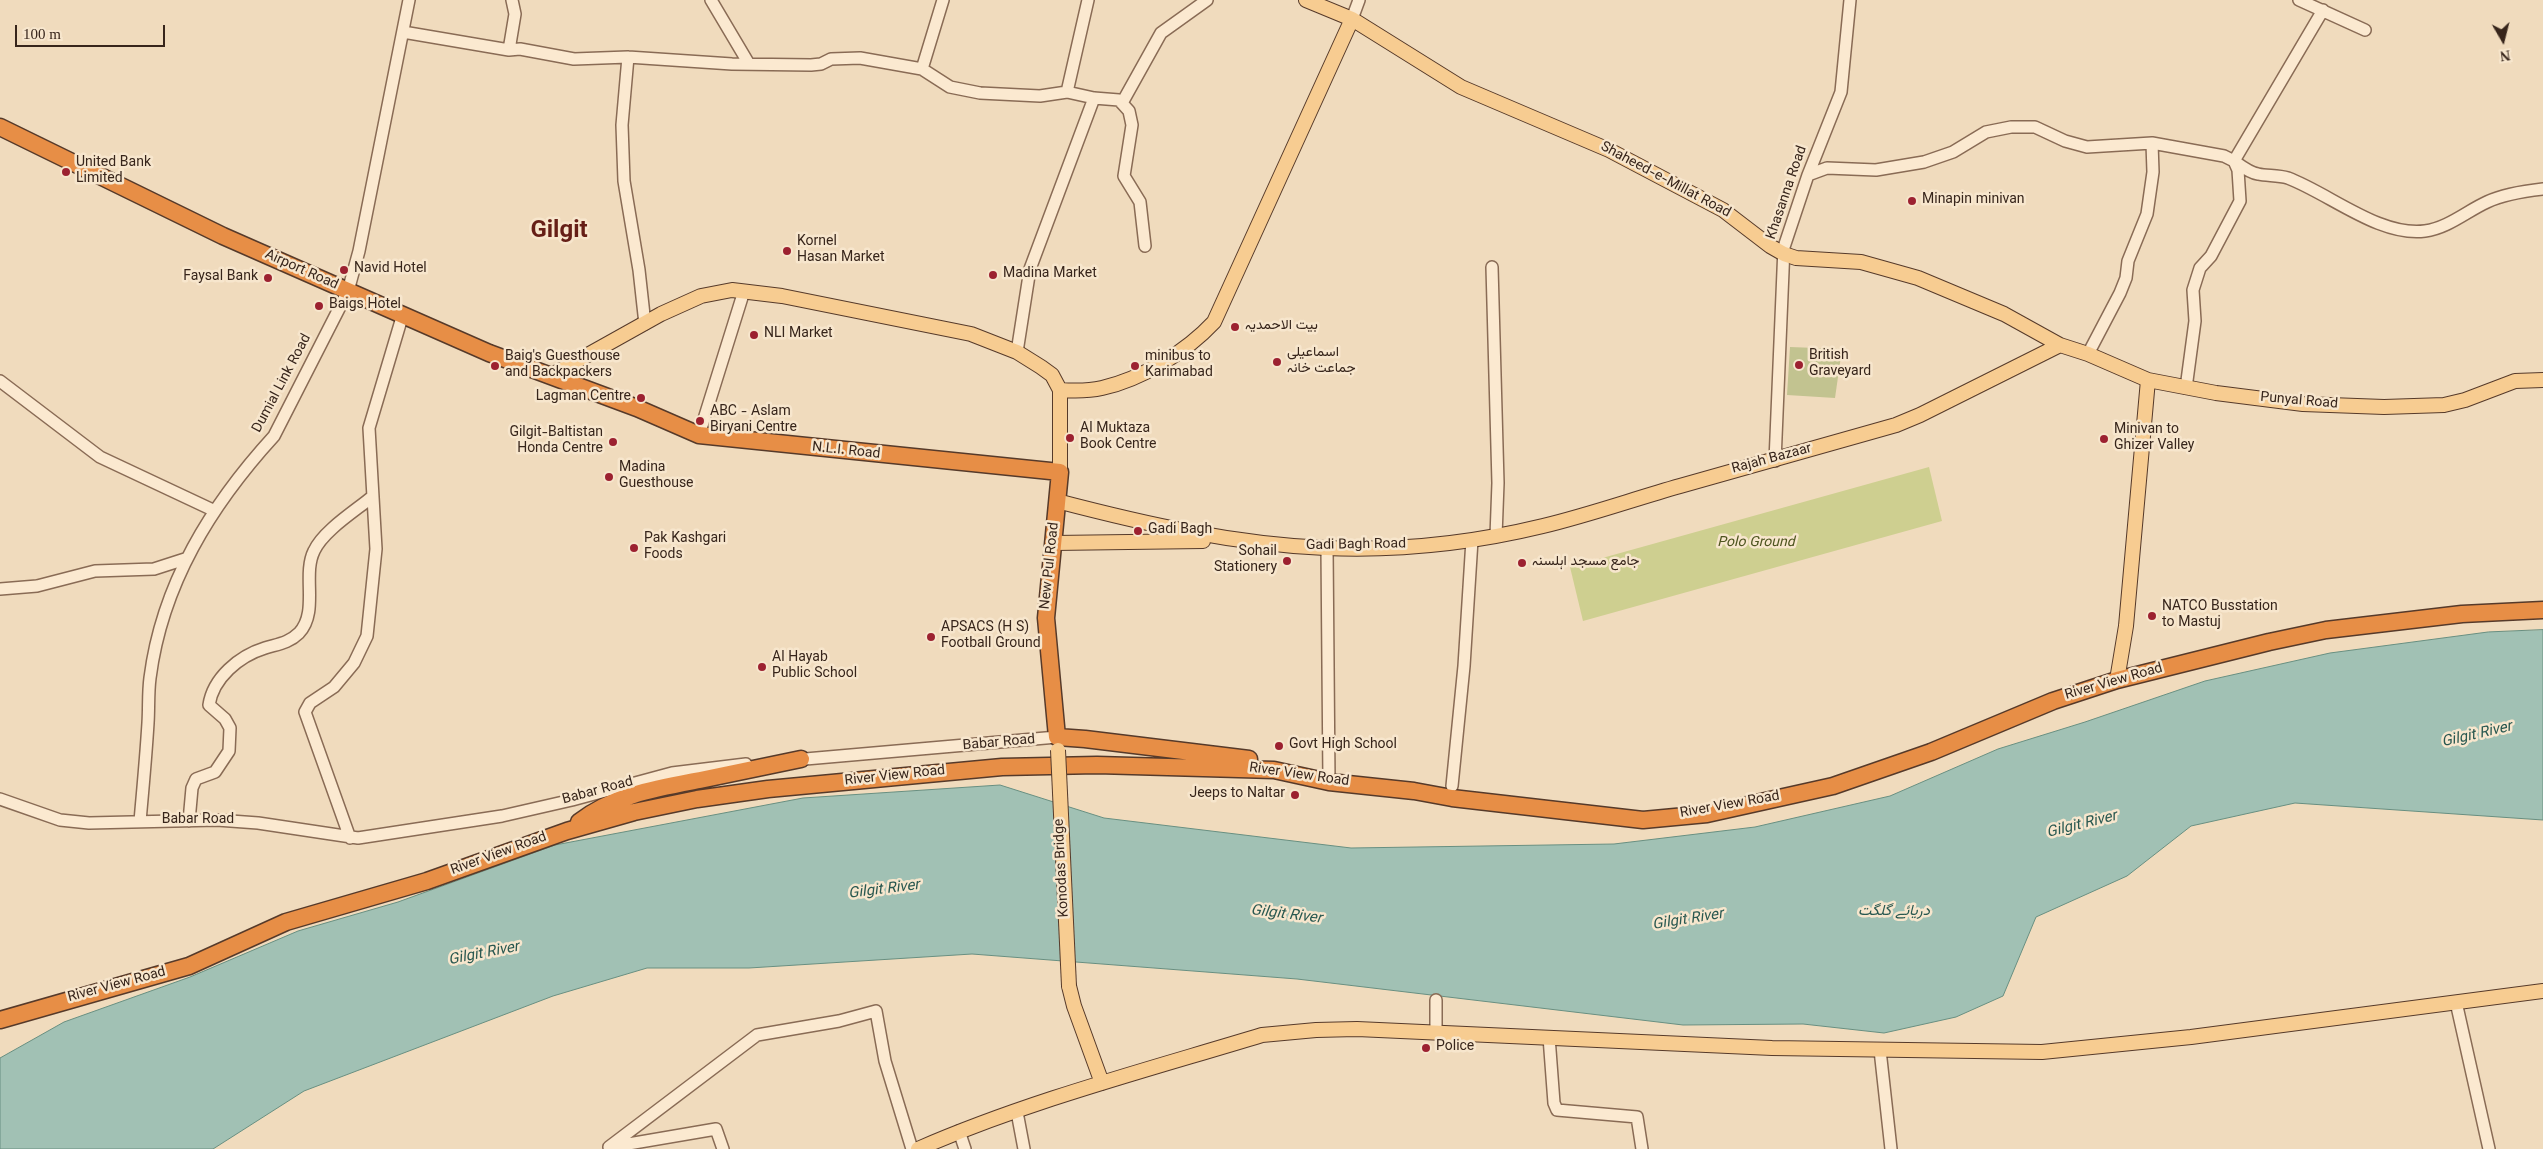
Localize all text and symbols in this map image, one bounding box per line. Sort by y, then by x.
scale bar [18,15,168,47]
north arrow [2478,15,2528,65]
text: 100 m [23,26,61,42]
text: N [2499,47,2511,63]
street label: Shaheed-e-Millat Road [1597,140,1733,222]
street label: Khasanna Road [1764,144,1812,242]
place label: United Bank Limited [76,156,151,188]
marker: United Bank Limited [60,166,72,178]
place label: Minapin minivan [1922,193,2025,209]
marker: Minapin minivan [1906,195,1918,207]
district label: Gilgit [530,219,588,247]
place label: Kornel Hasan Market [797,235,884,268]
marker: Kornel Hasan Market [781,245,793,257]
street label: Airport Road [262,247,340,295]
place label: Navid Hotel [354,262,427,278]
marker: Navid Hotel [338,264,350,276]
place label: Madina Market [1003,267,1097,283]
marker: Madina Market [987,269,999,281]
place label: Faysal Bank [183,270,258,286]
marker: Faysal Bank [262,272,274,284]
place label: Baigs Hotel [329,298,401,314]
marker: Baigs Hotel [313,300,325,312]
place label: بیت الاحمدیہ [1245,319,1318,335]
marker: بیت الاحمدیہ [1229,321,1241,333]
place label: NLI Market [764,327,833,343]
marker: NLI Market [748,329,760,341]
street label: Dumial Link Road [250,332,316,436]
place label: اسماعیلی جماعت خانہ [1287,346,1356,378]
place label: British Graveyard [1809,349,1871,382]
place label: Baig's Guesthouse and Backpackers [505,350,620,382]
place label: minibus to Karimabad [1145,350,1213,382]
marker: اسماعیلی جماعت خانہ [1271,356,1283,368]
marker: British Graveyard [1793,359,1805,371]
marker: Baig's Guesthouse and Backpackers [489,360,501,372]
marker: minibus to Karimabad [1129,360,1141,372]
place label: Lagman Centre [536,390,631,406]
street label: Punyal Road [2260,390,2338,414]
marker: Lagman Centre [635,392,647,404]
place label: ABC - Aslam Biryani Centre [710,405,797,438]
marker: ABC - Aslam Biryani Centre [694,415,706,427]
place label: Al Muktaza Book Centre [1080,422,1156,454]
place label: Minivan to Ghizer Valley [2114,423,2194,456]
place label: Gilgit-Baltistan Honda Centre [509,426,603,458]
marker: Al Muktaza Book Centre [1064,432,1076,444]
marker: Minivan to Ghizer Valley [2098,433,2110,445]
marker: Gilgit-Baltistan Honda Centre [607,436,619,448]
street label: N.L.I. Road [811,440,881,464]
street label: Rajah Bazaar [1730,441,1814,479]
place label: Madina Guesthouse [619,461,694,494]
marker: Madina Guesthouse [603,471,615,483]
street label: New Pul Road [1038,522,1064,610]
place label: Gadi Bagh [1148,523,1212,539]
marker: Gadi Bagh [1132,525,1144,537]
place label: Pak Kashgari Foods [644,532,726,564]
park label: Polo Ground [1717,536,1795,552]
street label: Gadi Bagh Road [1306,537,1406,555]
marker: Pak Kashgari Foods [628,542,640,554]
place label: Sohail Stationery [1214,545,1277,578]
marker: Sohail Stationery [1281,555,1293,567]
place label: جامع مسجد اہلسنہ [1532,555,1639,571]
marker: جامع مسجد اہلسنہ [1516,557,1528,569]
place label: NATCO Busstation to Mastuj [2162,600,2278,632]
marker: NATCO Busstation to Mastuj [2146,610,2158,622]
place label: APSACS (H S) Football Ground [941,621,1041,654]
marker: APSACS (H S) Football Ground [925,631,937,643]
place label: Al Hayab Public School [772,651,857,684]
marker: Al Hayab Public School [756,661,768,673]
street label: River View Road [2063,661,2165,705]
water label: Gilgit River [2440,719,2514,753]
street label: Babar Road [962,732,1036,756]
place label: Govt High School [1289,738,1397,754]
marker: Govt High School [1273,740,1285,752]
street label: River View Road [1248,761,1350,791]
street label: River View Road [844,763,946,791]
street label: Babar Road [561,775,635,809]
place label: Jeeps to Naltar [1189,787,1285,803]
marker: Jeeps to Naltar [1289,789,1301,801]
street label: River View Road [1679,789,1781,823]
water label: Gilgit River [2045,809,2119,843]
street label: Babar Road [162,813,234,829]
street label: Konodas Bridge [1052,818,1074,918]
street label: River View Road [449,830,549,880]
water label: Gilgit River [847,878,921,904]
water label: Gilgit River [1249,903,1323,929]
water label: دریائے گلگت [1858,904,1930,922]
water label: Gilgit River [1651,907,1725,935]
water label: Gilgit River [447,939,521,971]
street label: River View Road [66,965,168,1007]
place label: Police [1436,1040,1474,1056]
marker: Police [1420,1042,1432,1054]

